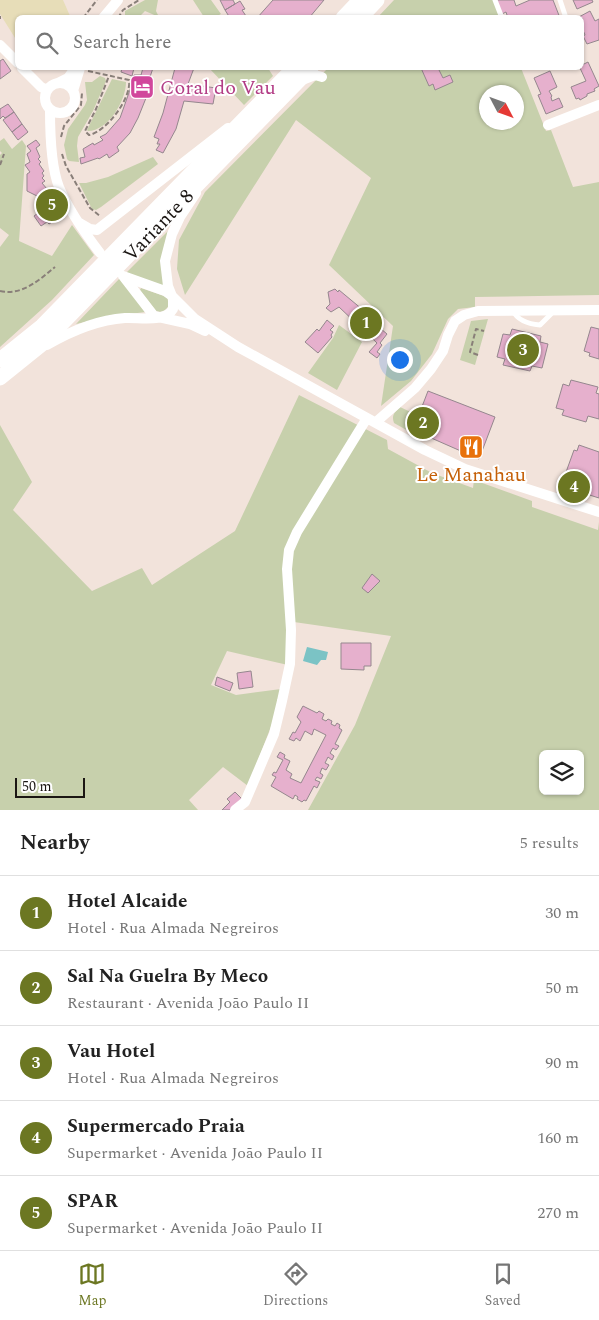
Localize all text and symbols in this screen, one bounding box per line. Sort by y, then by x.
search box [15,15,584,70]
text: Search here [73,28,172,57]
icon: search [33,29,61,57]
place label: Coral do Vau [160,73,276,103]
hotel icon: Coral do Vau [129,74,155,100]
north arrow [479,85,524,130]
street label: Variante 8 [116,183,201,269]
pin: 5 [36,186,68,224]
pin: 1 [350,304,382,342]
pin: 3 [507,331,539,369]
your location [387,347,413,373]
pin: 2 [407,404,439,442]
restaurant icon: Le Manahau [458,434,484,460]
place label: Le Manahau [416,460,526,490]
pin: 4 [558,468,590,506]
map controls [539,750,584,795]
button: layers [539,750,584,795]
scale bar [15,775,85,798]
text: 50 m [22,776,52,797]
text: Nearby [20,827,90,859]
text: 5 results [520,831,579,855]
text: Hotel Alcaide [67,887,188,916]
text: 1 [32,901,40,925]
text: 30 m [545,901,579,925]
text: Hotel · Rua Almada Negreiros [67,916,279,940]
text: Sal Na Guelra By Meco [67,962,268,991]
text: 2 [32,976,40,1000]
text: 50 m [545,976,579,1000]
text: Restaurant · Avenida João Paulo II [67,991,309,1015]
text: Vau Hotel [67,1037,155,1066]
text: 3 [32,1051,40,1075]
text: 90 m [545,1051,579,1075]
text: Hotel · Rua Almada Negreiros [67,1066,279,1090]
text: Supermercado Praia [67,1112,245,1141]
text: 4 [32,1126,40,1150]
text: 160 m [537,1126,579,1150]
text: Supermarket · Avenida João Paulo II [67,1141,323,1165]
text: SPAR [67,1187,118,1216]
text: 5 [32,1201,40,1225]
text: 270 m [537,1201,579,1225]
text: Supermarket · Avenida João Paulo II [67,1216,323,1240]
tab: Map [78,1260,106,1311]
tab: Directions [263,1260,328,1311]
tab: Saved [485,1260,521,1311]

